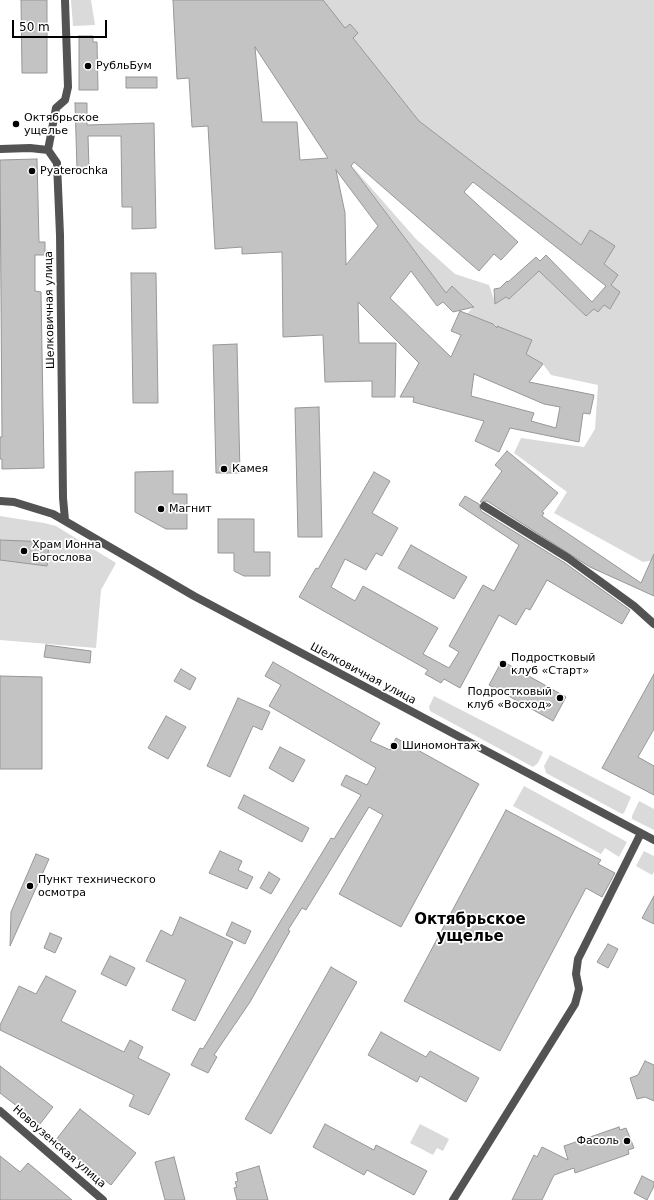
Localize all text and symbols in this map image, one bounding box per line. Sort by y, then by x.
scale bar [14,12,109,38]
text: 50 m [19,20,50,34]
place label: РубльБум [96,59,152,73]
marker: РубльБум [83,61,93,71]
place label: Октябрьское ущелье [24,111,99,137]
marker: Октябрьское ущелье [11,119,21,129]
place label: Pyaterochka [40,164,108,178]
marker: Pyaterochka [27,166,37,176]
street label: Шелковичная улица [42,251,58,369]
place label: Камея [232,462,268,476]
marker: Камея [219,464,229,474]
place label: Магнит [169,502,212,516]
marker: Магнит [156,504,166,514]
place label: Храм Ионна Богослова [32,538,101,564]
marker: Храм Ионна Богослова [19,546,29,556]
street label: Шелковичная улица [308,640,418,708]
place label: Подростковый клуб «Старт» [511,651,595,677]
marker: Подростковый клуб «Старт» [498,659,508,669]
place label: Подростковый клуб «Восход» [467,685,552,711]
marker: Подростковый клуб «Восход» [555,693,565,703]
place label: Шиномонтаж [402,739,480,753]
marker: Шиномонтаж [389,741,399,751]
place label: Пункт технического осмотра [38,873,156,899]
marker: Пункт технического осмотра [25,881,35,891]
district label: Октябрьское ущелье [414,911,526,946]
street label: Новоузенская улица [10,1103,108,1191]
place label: Фасоль [576,1134,619,1148]
marker: Фасоль [622,1136,632,1146]

